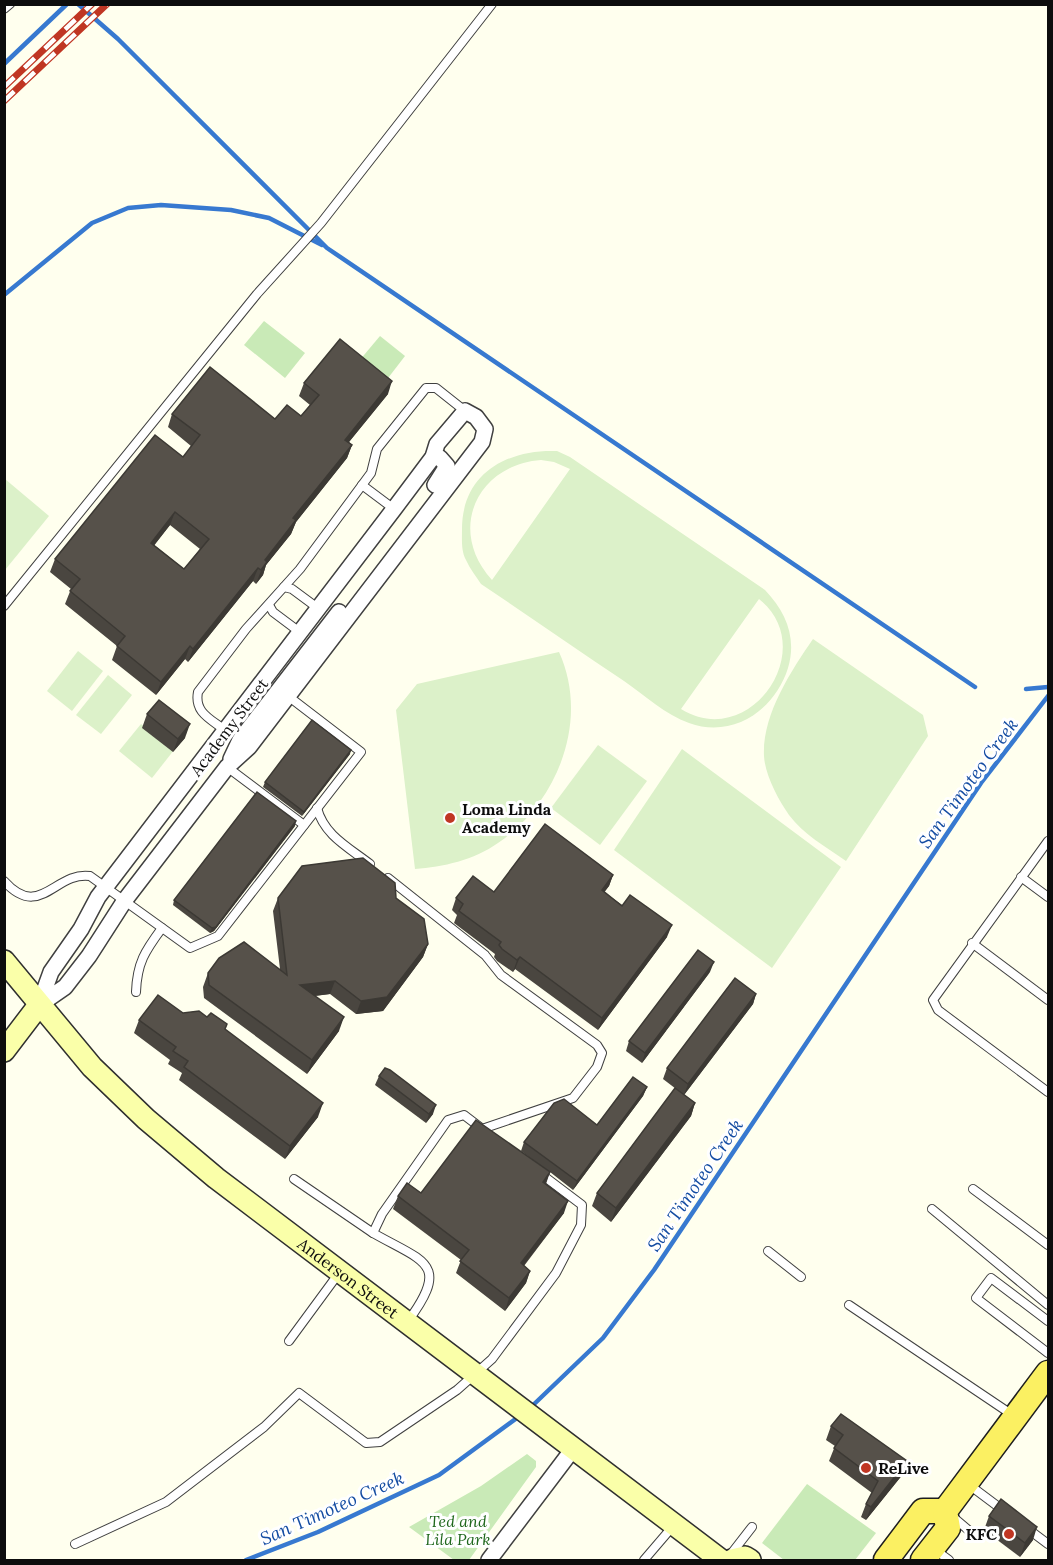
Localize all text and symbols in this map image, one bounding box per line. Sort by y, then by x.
street label: Academy Street [185,674,273,781]
water label: San Timoteo Creek [913,714,1023,852]
place label: Loma Linda Academy [462,799,552,837]
marker: Loma Linda Academy [443,811,457,825]
water label: San Timoteo Creek [642,1114,748,1256]
street label: Anderson Street [293,1233,403,1323]
place label: ReLive [878,1458,929,1478]
marker: ReLive [859,1461,873,1475]
water label: San Timoteo Creek [257,1466,407,1550]
park label: Ted and Lila Park [425,1511,491,1549]
place label: KFC [965,1524,997,1544]
marker: KFC [1002,1527,1016,1541]

